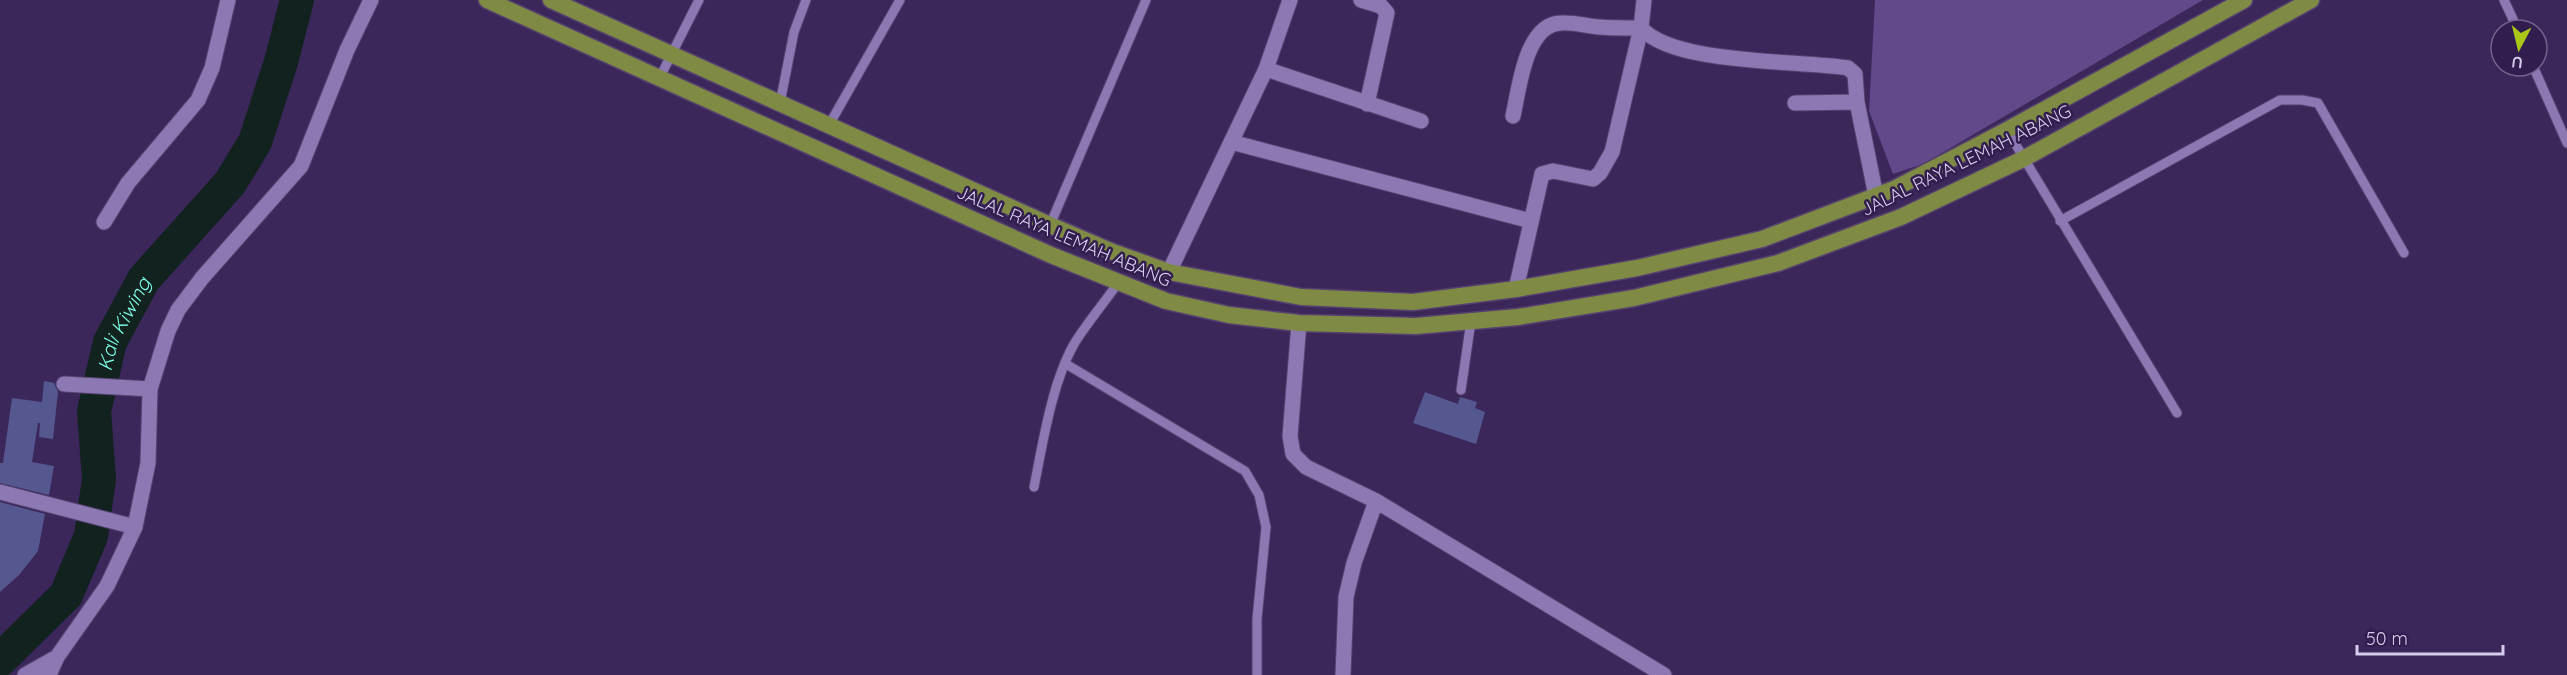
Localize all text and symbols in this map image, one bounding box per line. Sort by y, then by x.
north arrow [2489,18,2549,78]
text: U [2510,52,2524,74]
street label: JALAL RAYA LEMAH ABANG [1857,99,2075,221]
street label: JALAL RAYA LEMAH ABANG [953,180,1175,292]
water label: Kali Kiwing [91,271,156,373]
scale bar [2357,618,2502,656]
text: 50 m [2366,627,2408,650]

